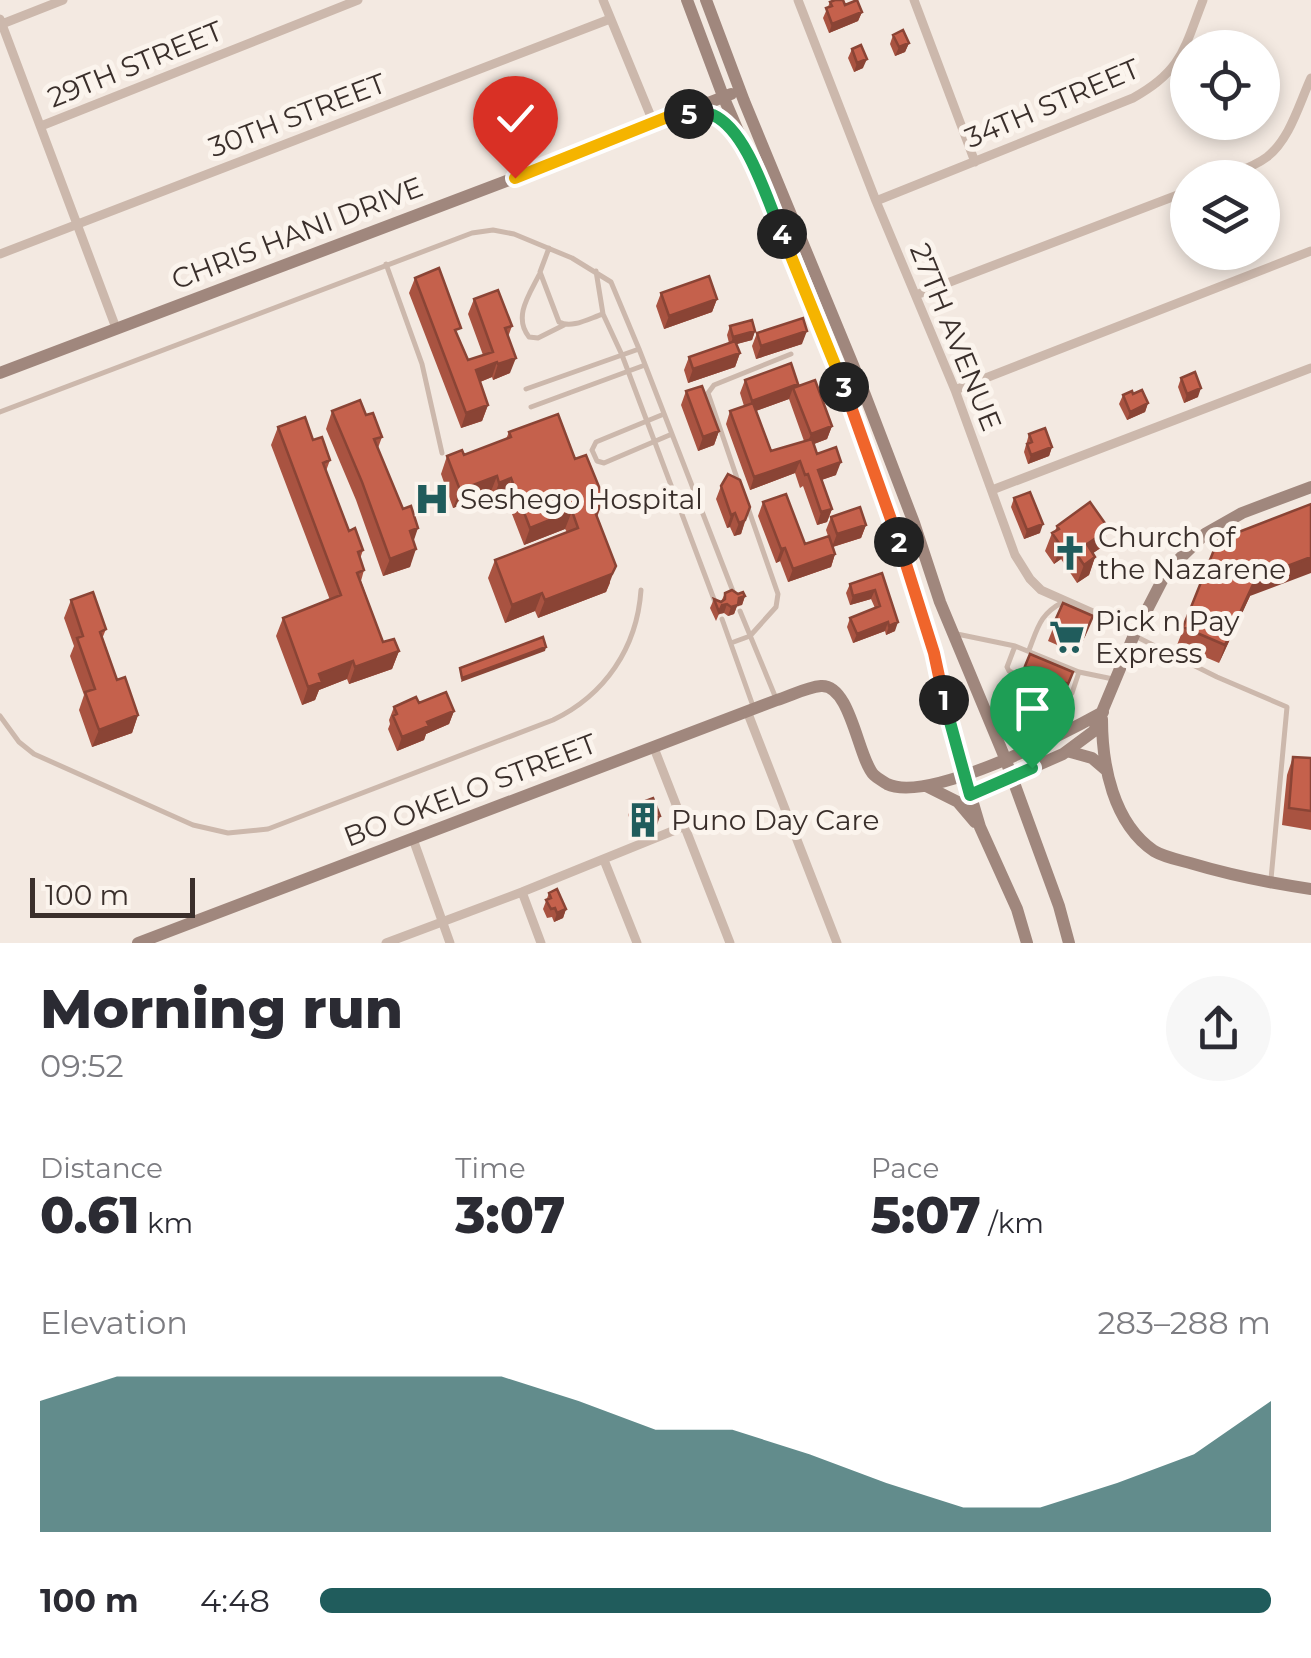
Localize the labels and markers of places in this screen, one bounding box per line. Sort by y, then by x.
pin [473,76,558,179]
pin: 5 [664,89,714,139]
pin: 4 [757,209,807,259]
pin: 3 [819,362,869,412]
hospital icon: Seshego Hospital [413,480,451,518]
place label: Seshego Hospital [460,482,703,516]
pin: 2 [874,517,924,567]
place label: Church of the Nazarene [1098,520,1286,586]
church icon: Church of the Nazarene [1051,534,1089,572]
place label: Pick n Pay Express [1095,604,1240,670]
supermarket icon: Pick n Pay Express [1048,618,1086,656]
pin [990,666,1075,769]
pin: 1 [919,675,969,725]
building icon: Puno Day Care [624,801,662,839]
place label: Puno Day Care [671,803,879,837]

